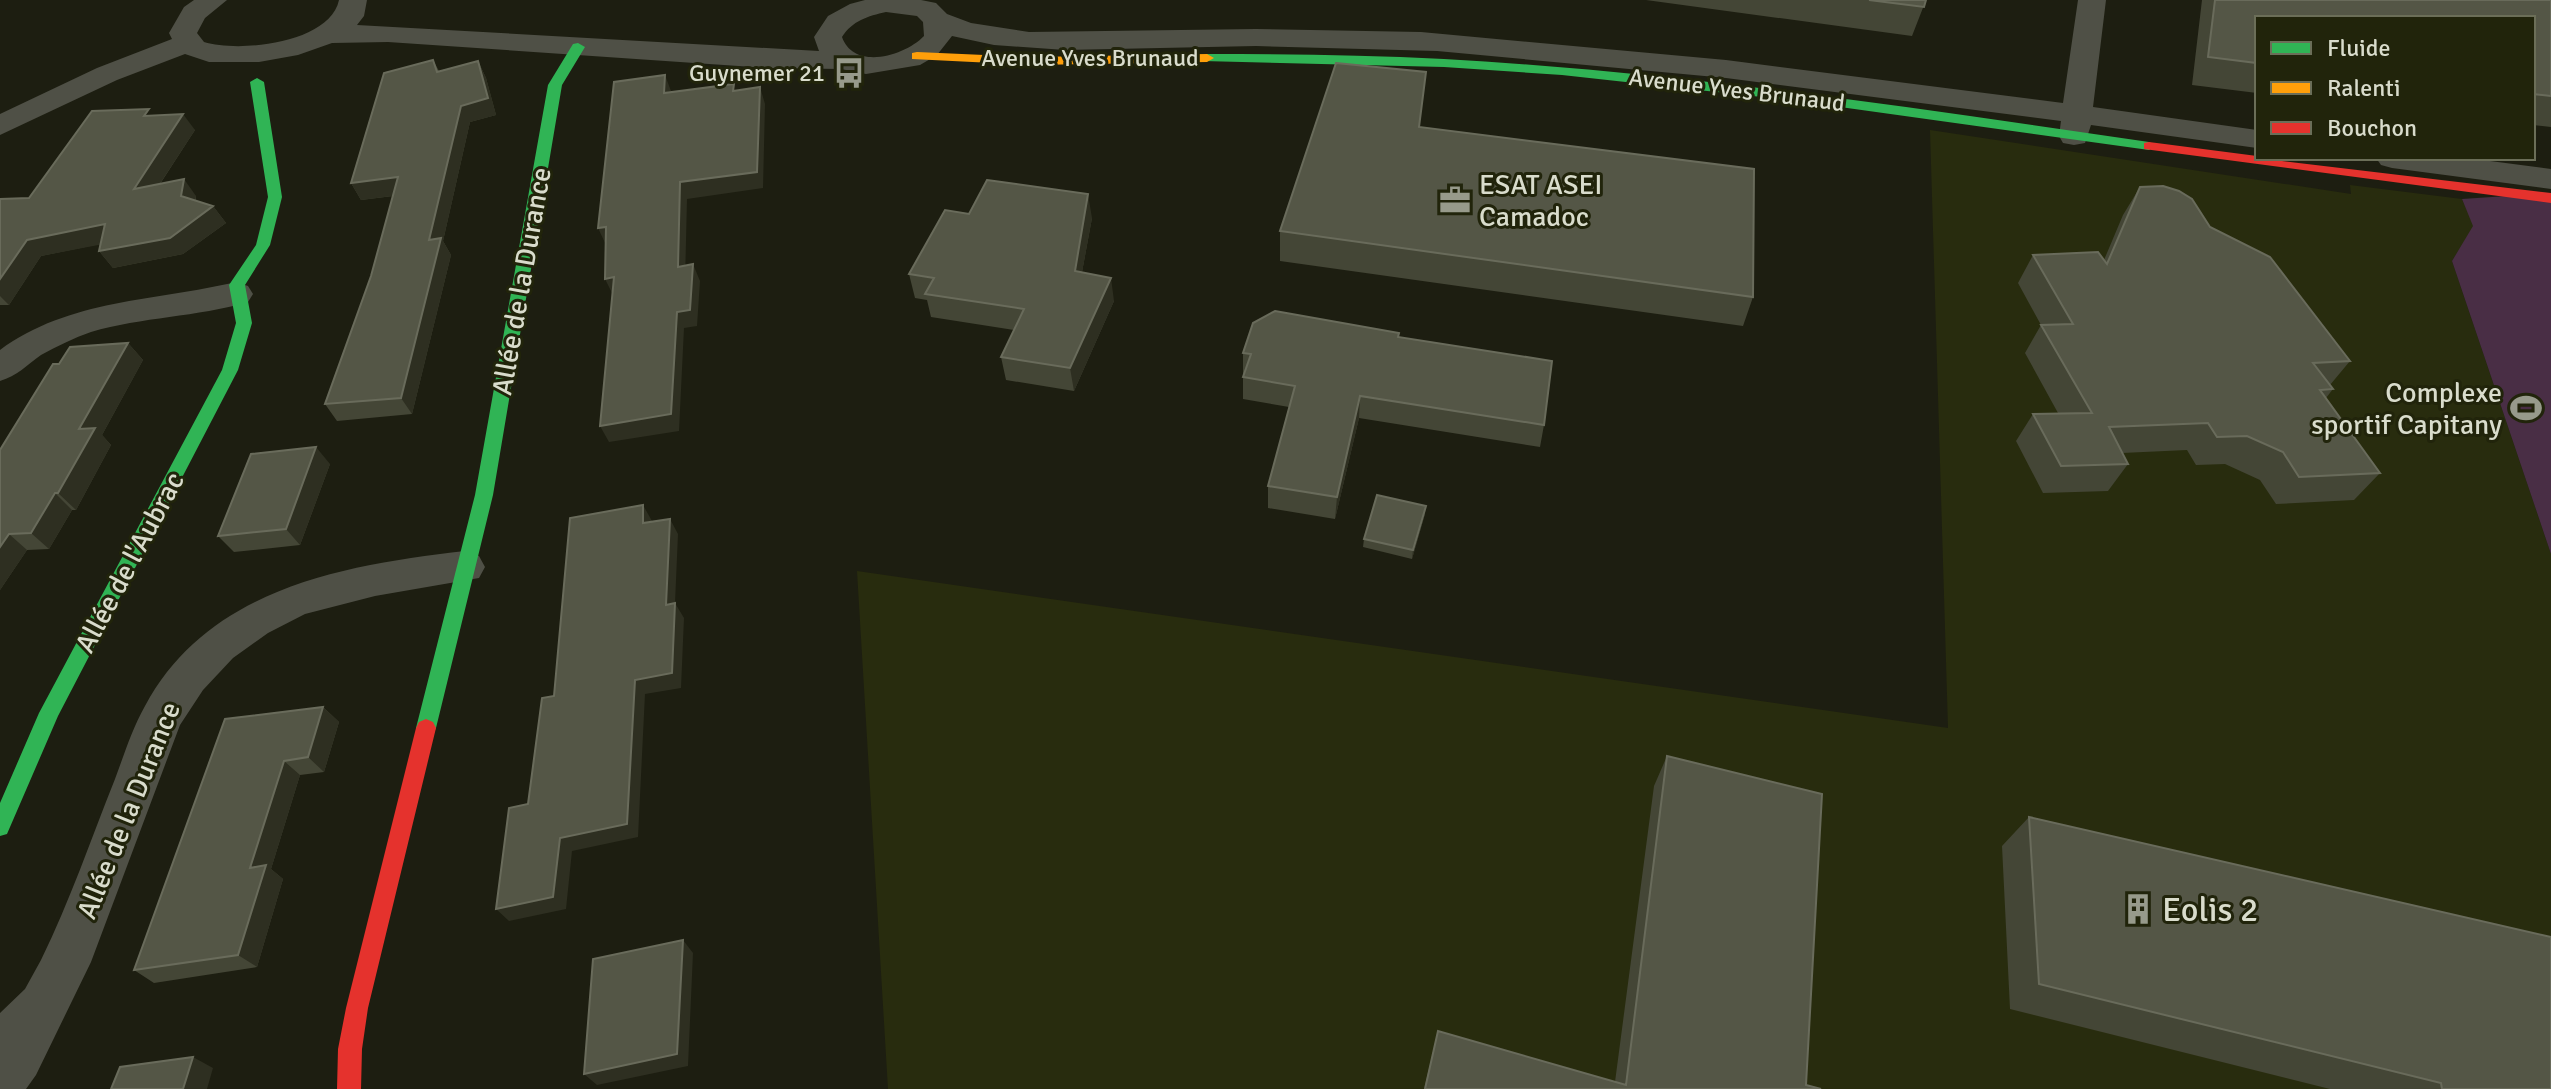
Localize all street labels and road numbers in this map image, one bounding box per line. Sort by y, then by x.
street label: Avenue Yves Brunaud [981,43,1199,73]
street label: Avenue Yves Brunaud [1627,62,1847,118]
street label: Allée de la Durance [485,165,559,398]
street label: Allée de l'Aubrac [68,466,192,658]
street label: Allée de la Durance [70,697,188,924]

